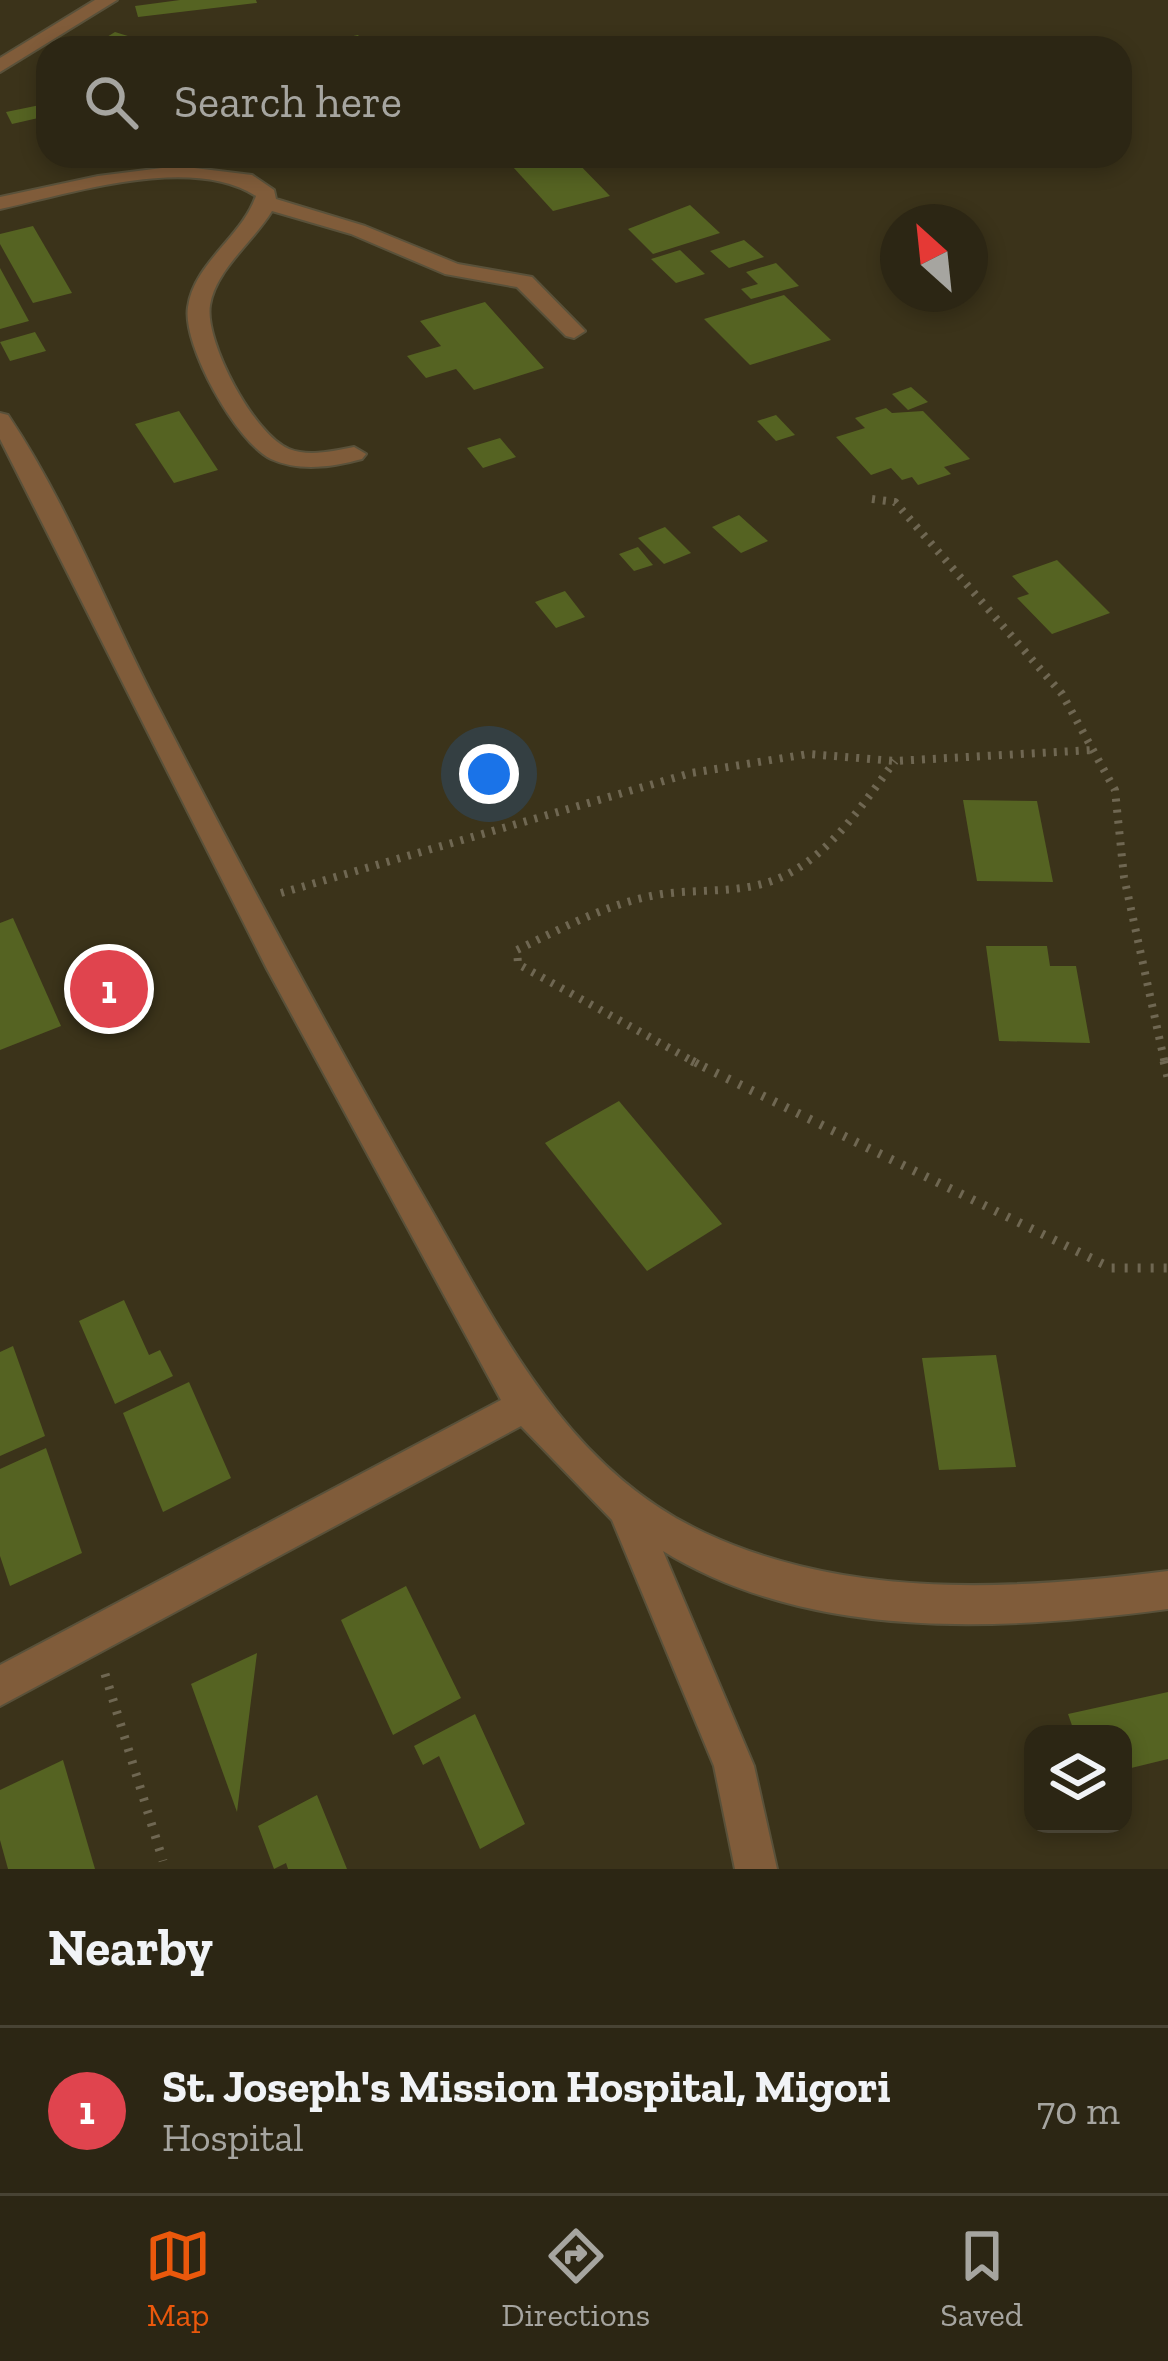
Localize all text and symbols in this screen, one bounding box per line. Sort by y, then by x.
search box [36,36,1132,168]
icon: search [78,69,144,135]
text: Search here [174,75,402,129]
north arrow [880,204,988,312]
your location [459,744,519,804]
pin: 1 [70,944,148,1034]
map controls [1024,1725,1132,1833]
button: layers [1024,1725,1132,1833]
text: Nearby [48,1917,213,1978]
text: St. Joseph's Mission Hospital, Migori [162,2060,891,2114]
text: 1 [79,2087,95,2134]
text: 70 m [1037,2087,1120,2134]
text: Hospital [162,2114,304,2161]
tab: Map [145,2223,211,2334]
tab: Directions [501,2223,650,2334]
tab: Saved [940,2223,1023,2334]

